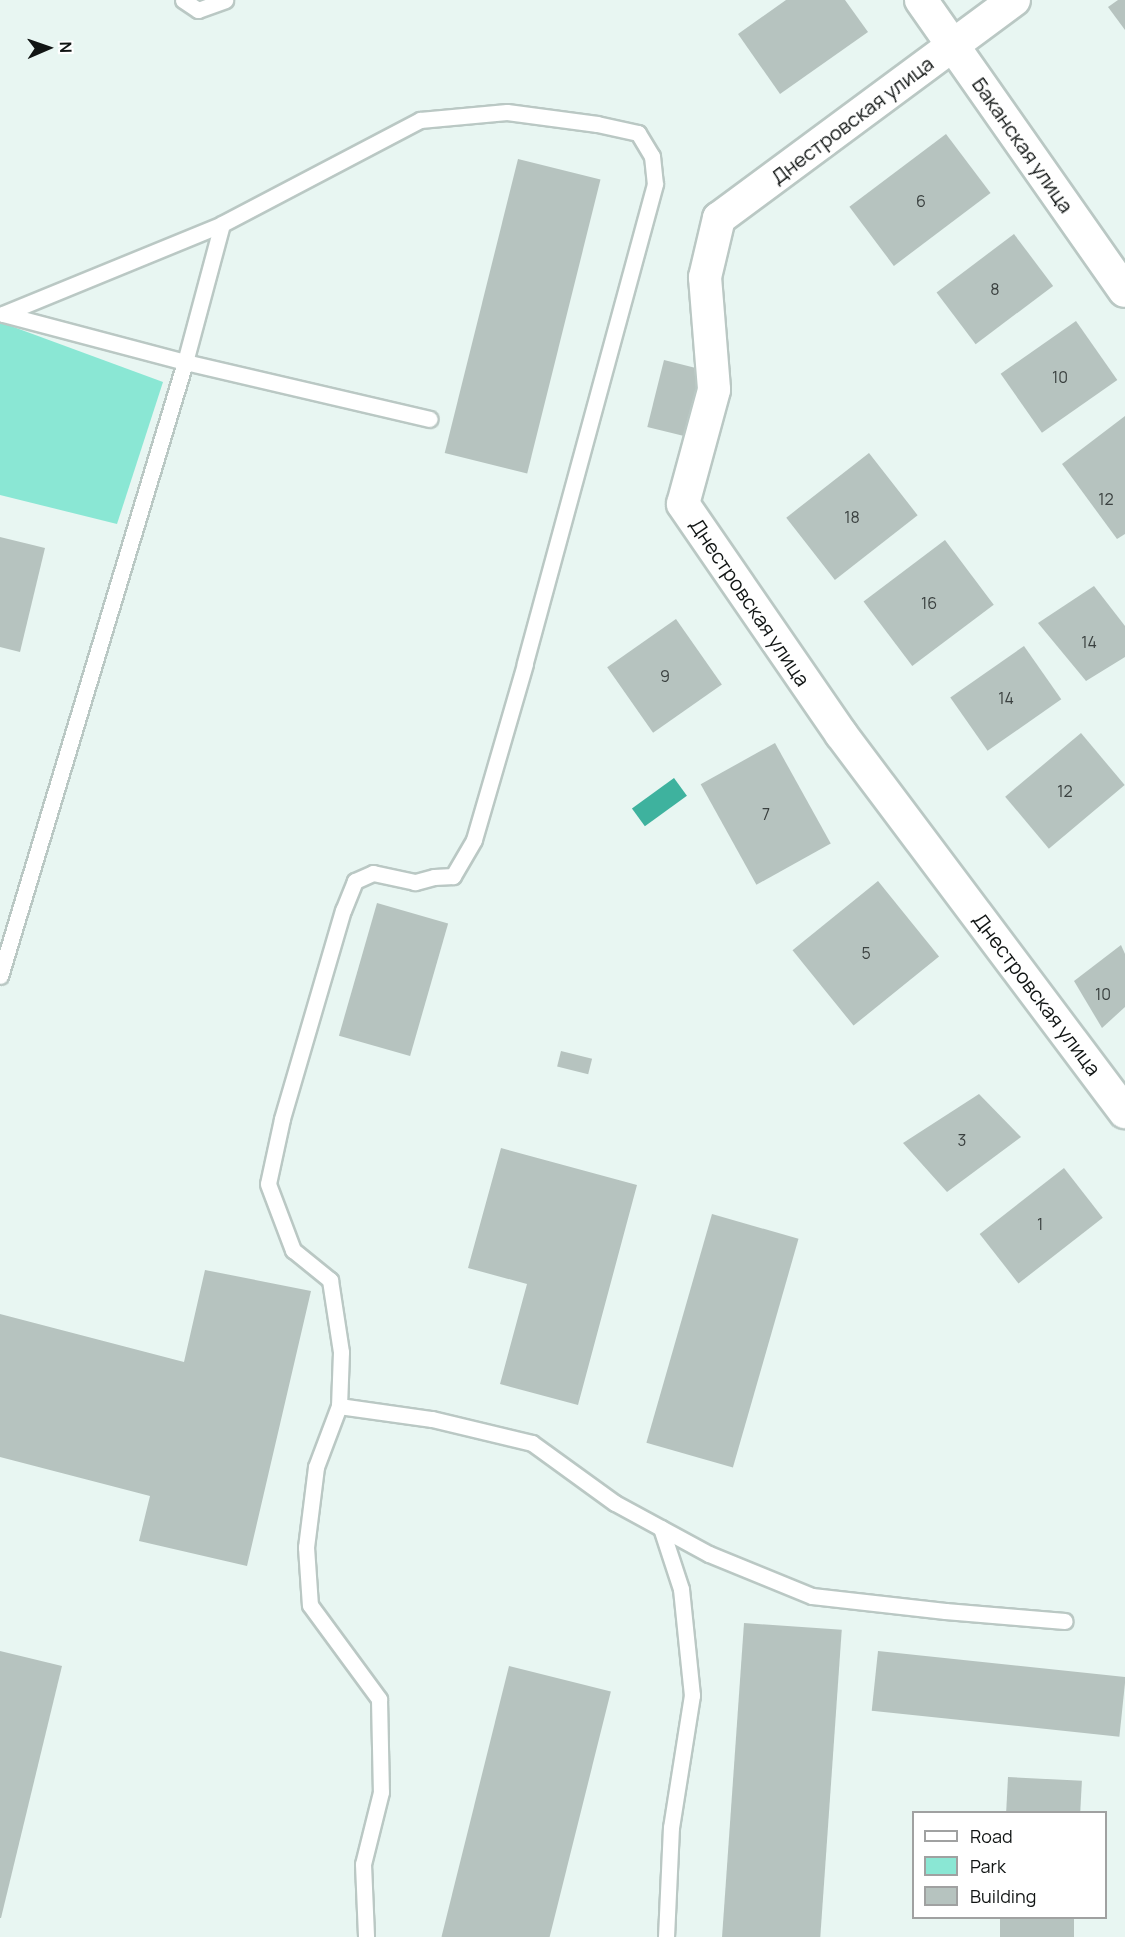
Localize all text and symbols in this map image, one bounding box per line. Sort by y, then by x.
north arrow [18,18,78,78]
text: N [55,41,77,54]
street label: Днестровская улица [766,51,938,189]
street label: Баканская улица [967,73,1079,217]
house number: 6 [916,191,926,211]
house number: 8 [990,279,1000,299]
house number: 10 [1052,367,1068,387]
house number: 12 [1098,489,1114,509]
house number: 18 [844,507,860,527]
street label: Днестровская улица [685,514,815,690]
house number: 16 [921,593,937,613]
house number: 14 [1081,632,1097,652]
house number: 9 [660,666,670,686]
house number: 14 [998,688,1014,708]
house number: 12 [1057,781,1073,801]
house number: 7 [762,804,770,824]
street label: Днестровская улица [968,908,1106,1080]
house number: 5 [861,943,871,963]
house number: 10 [1095,984,1111,1004]
house number: 3 [958,1130,966,1150]
house number: 1 [1037,1214,1043,1234]
legend [912,1811,1107,1919]
text: Road [970,1824,1013,1848]
text: Park [970,1854,1006,1878]
text: Building [970,1884,1036,1908]

